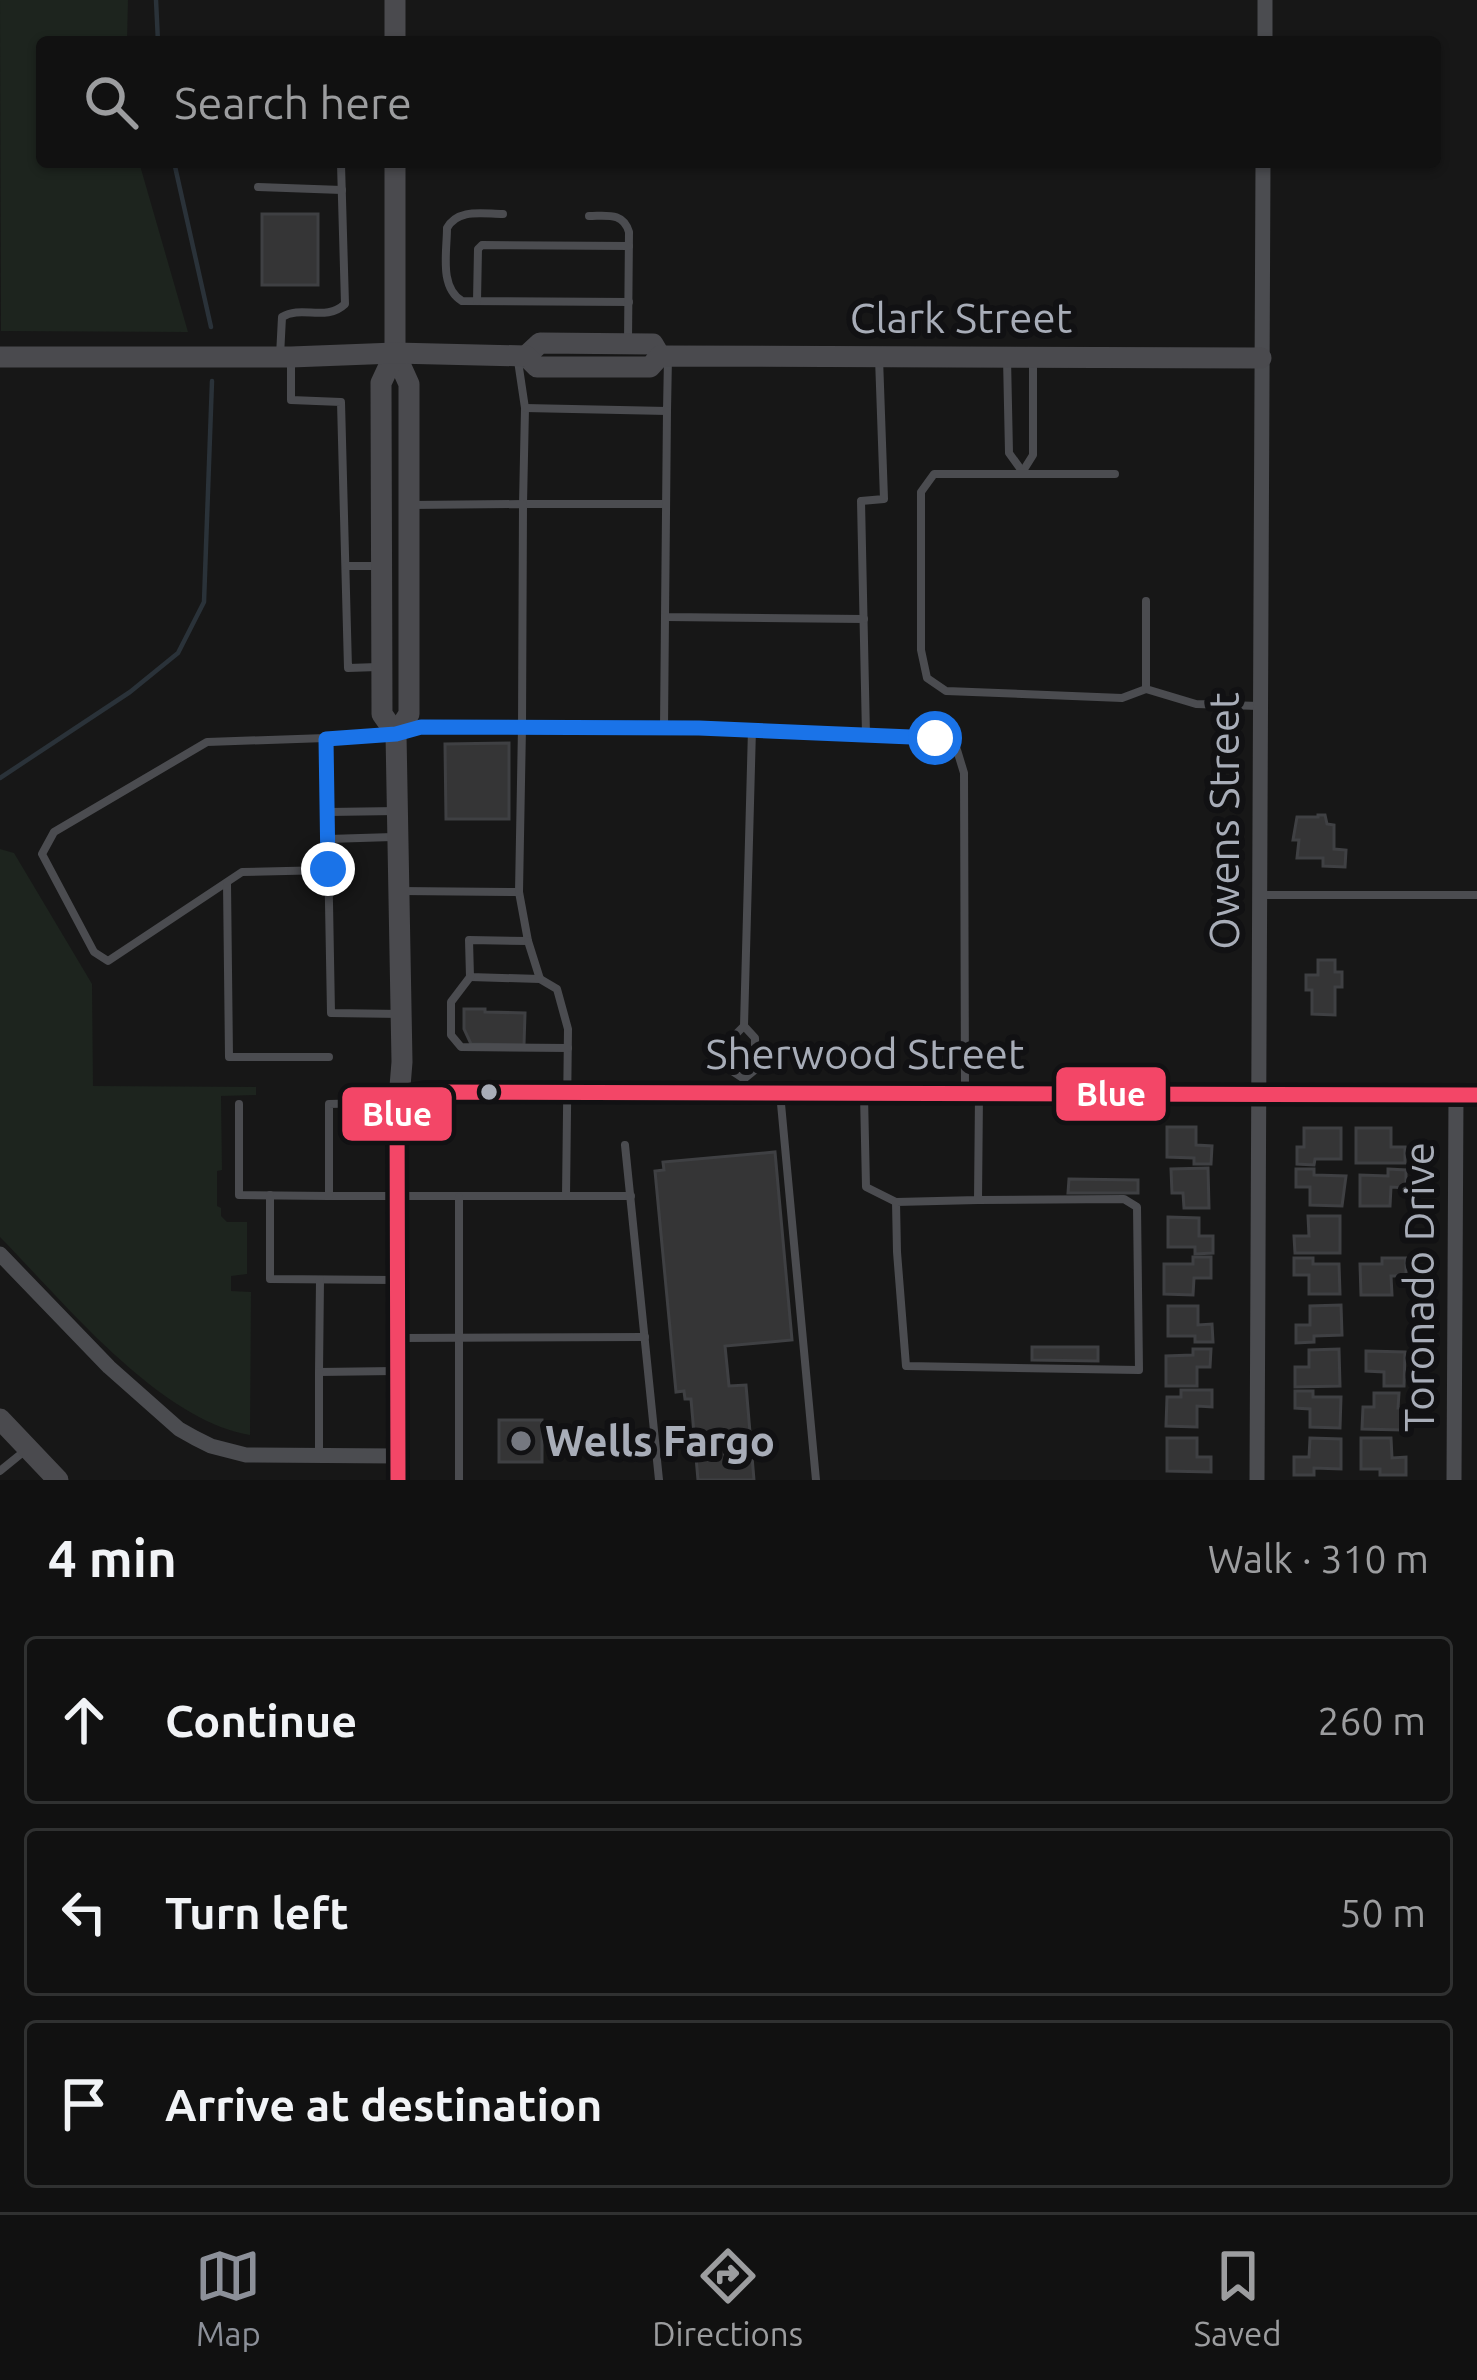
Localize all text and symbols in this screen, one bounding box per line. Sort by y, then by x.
search box [36,36,1441,168]
icon: search [78,69,144,135]
text: Search here [174,77,412,128]
street label: Clark Street [850,294,1072,341]
street label: Owens Street [1200,692,1247,950]
route start [908,711,962,765]
route end [301,842,355,896]
street label: Sherwood Street [705,1030,1025,1077]
line badge: Blue [1054,1065,1168,1123]
text: Blue [1076,1075,1146,1112]
unlabelled marker [478,1081,500,1103]
line badge: Blue [340,1085,454,1143]
text: Blue [362,1095,432,1132]
street label: Toronado Drive [1395,1142,1442,1432]
place label: Wells Fargo [545,1417,775,1464]
marker: Wells Fargo [508,1428,534,1454]
text: 4 min [48,1529,177,1587]
text: Walk · 310 m [1208,1537,1429,1580]
icon: ahead [51,1687,117,1753]
text: Continue [165,1695,357,1746]
text: 260 m [1317,1699,1426,1742]
icon: left [51,1879,117,1945]
text: Turn left [165,1887,349,1938]
text: 50 m [1339,1891,1426,1934]
icon: arrive [51,2071,117,2137]
text: Arrive at destination [165,2079,602,2130]
tab: Map [195,2243,261,2352]
tab: Directions [652,2243,803,2352]
tab: Saved [1194,2243,1282,2352]

